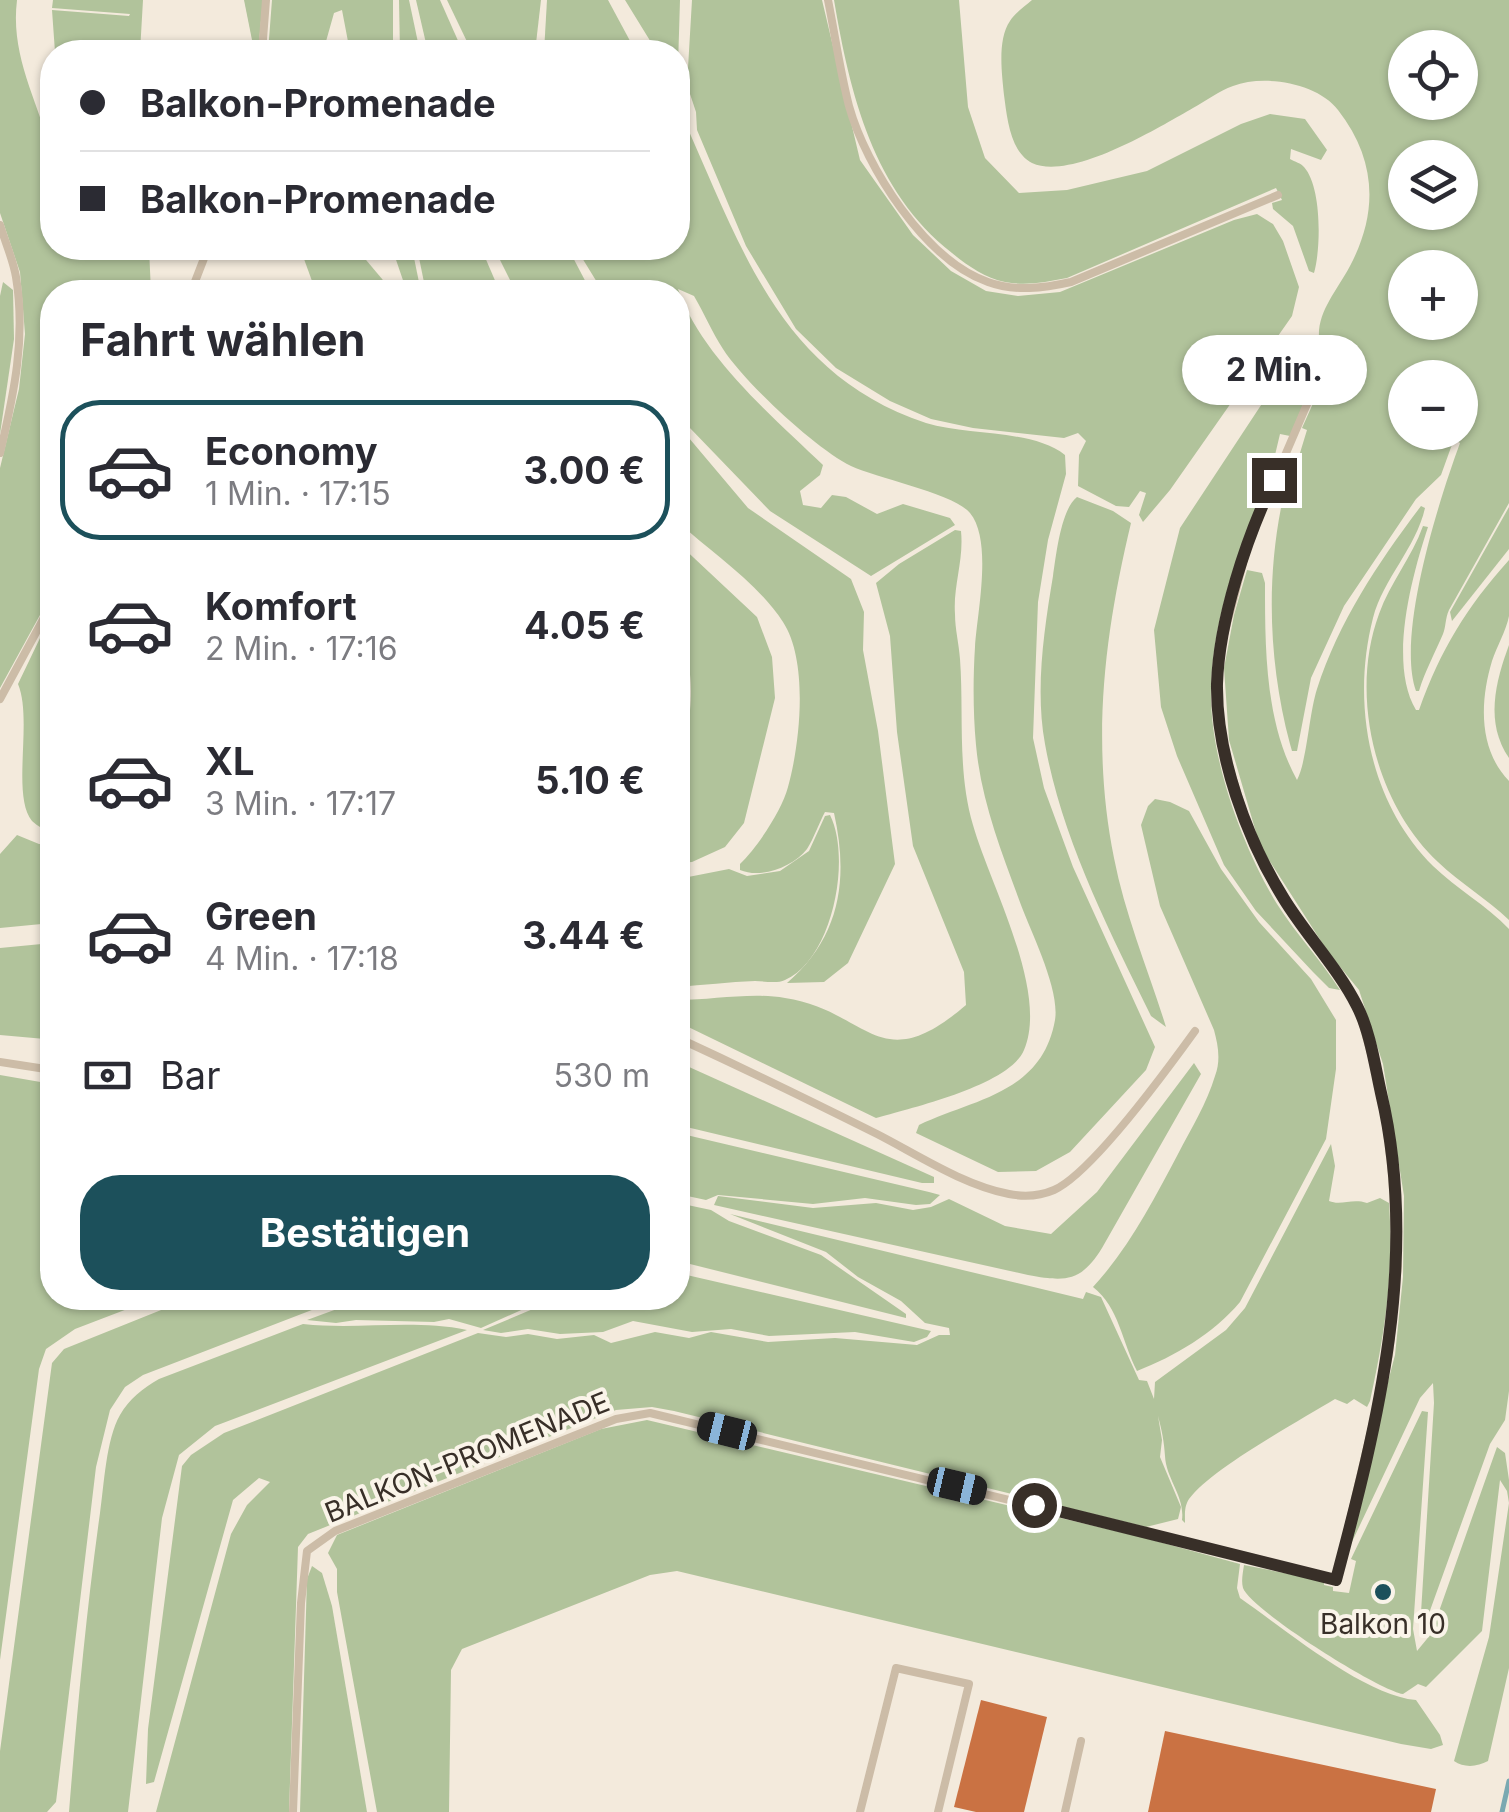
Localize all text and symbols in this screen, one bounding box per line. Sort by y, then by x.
map controls [1388,30,1478,450]
button: locate [1388,30,1478,120]
text: Balkon-Promenade [140,80,496,126]
button: layers [1388,140,1478,230]
text: Balkon-Promenade [140,176,496,222]
button: + [1388,250,1478,340]
text: Fahrt wählen [80,312,365,367]
callout: 2 Min. [1182,335,1366,405]
text: 2 Min. [1226,350,1323,389]
button: − [1388,360,1478,450]
icon: car [85,425,175,515]
text: Economy [205,428,378,474]
text: 3.00 € [523,447,645,493]
route end [1252,458,1297,503]
text: 1 Min. · 17:15 [205,474,391,513]
icon: car [85,580,175,670]
text: Komfort [205,583,357,629]
text: 4.05 € [524,602,645,648]
text: 2 Min. · 17:16 [205,629,398,668]
icon: car [85,735,175,825]
text: XL [205,738,255,784]
text: 5.10 € [535,757,645,803]
text: 3 Min. · 17:17 [205,784,396,823]
icon: car [85,890,175,980]
text: Green [205,893,317,939]
text: 3.44 € [522,912,645,958]
text: 4 Min. · 17:18 [205,939,399,978]
icon: cash [80,1048,135,1103]
text: Bar [160,1052,221,1098]
text: 530 m [554,1056,650,1095]
button: Bestätigen [80,1175,650,1290]
street label: BALKON-PROMENADE [320,1384,614,1530]
car [694,1409,760,1453]
car [924,1465,990,1507]
route start [1012,1483,1057,1528]
marker: Balkon 10 [1372,1581,1394,1603]
place label: Balkon 10 [1320,1607,1446,1641]

